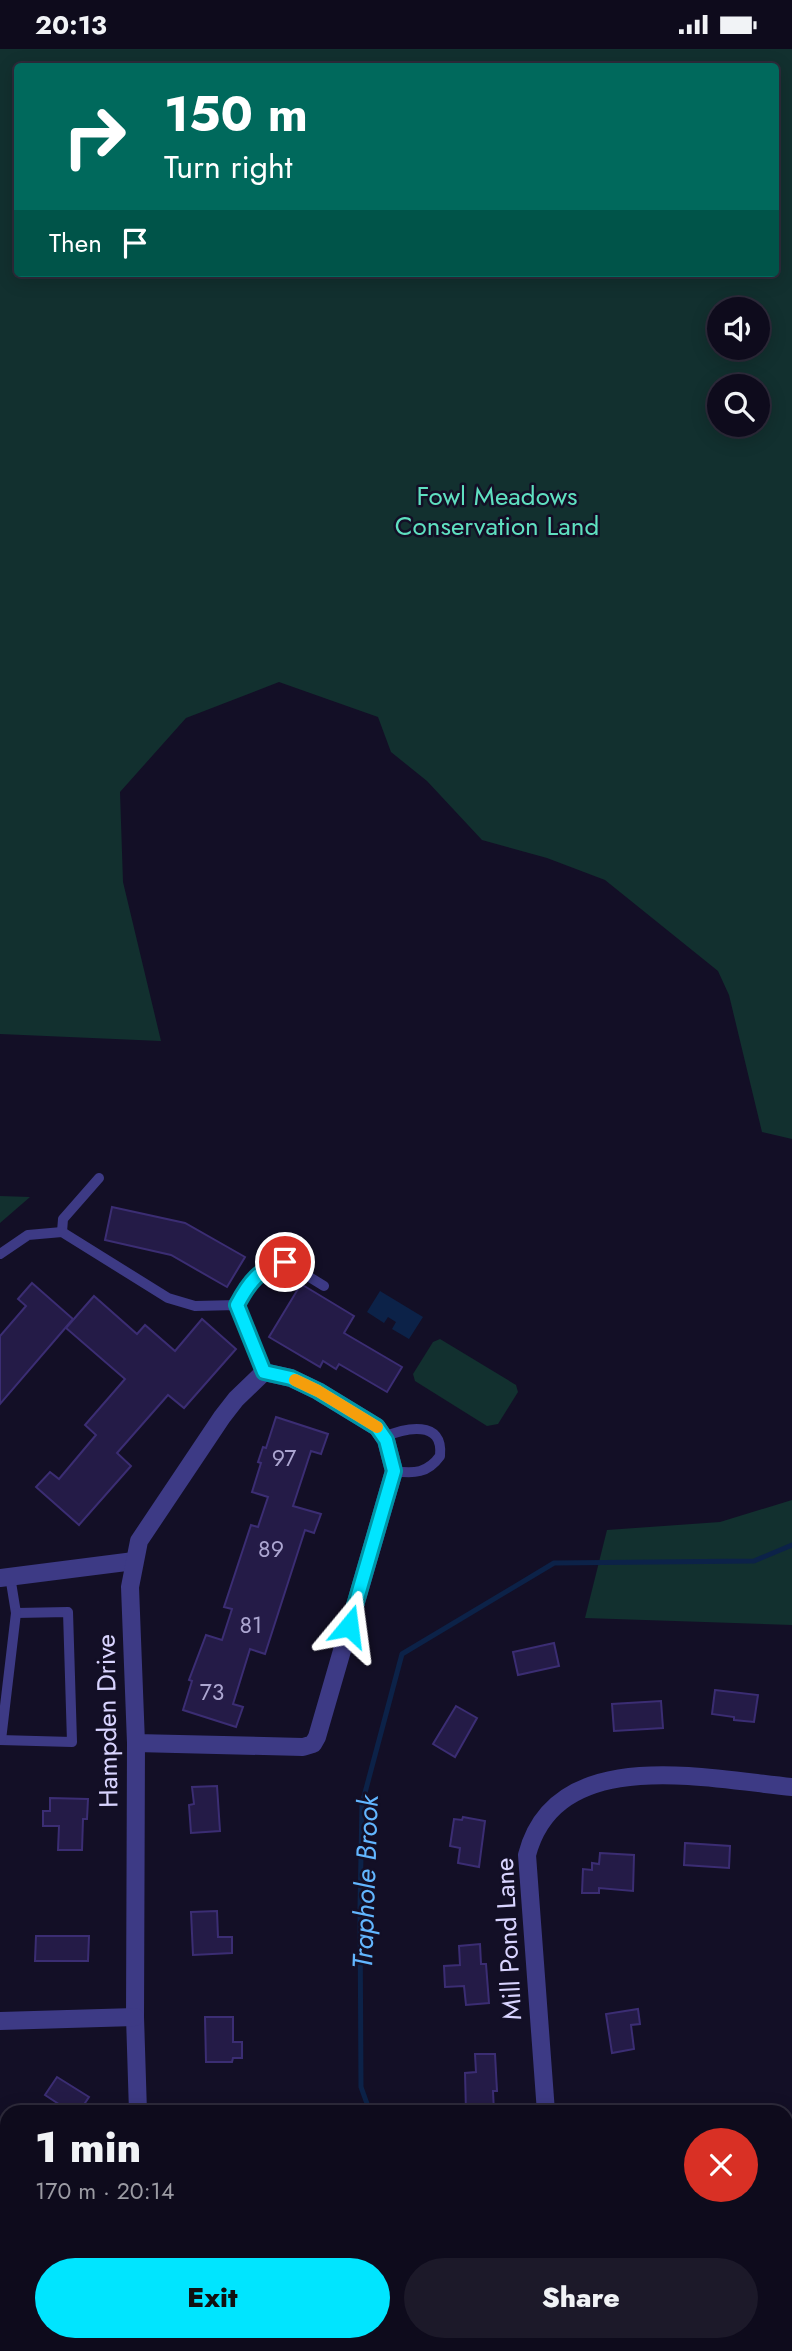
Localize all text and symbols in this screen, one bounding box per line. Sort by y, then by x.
text: 20:13 [35,6,107,44]
text: 150 m [164,79,308,149]
icon: right [49,91,140,182]
text: Turn right [164,144,293,190]
text: Then [49,224,102,262]
icon: arrive [116,224,154,262]
map controls [707,297,770,437]
button: sound [707,297,770,360]
button: search [707,374,770,437]
park label: Fowl Meadows Conservation Land [395,477,599,545]
pin [255,1232,315,1292]
icon: arrive [266,1243,304,1281]
house number: 97 [272,1441,296,1475]
house number: 89 [258,1532,284,1566]
position arrow [312,1589,386,1663]
house number: 81 [240,1608,262,1642]
street label: Hampden Drive [86,1634,128,1808]
house number: 73 [200,1675,224,1709]
water label: Traphole Brook [342,1793,389,1970]
street label: Mill Pond Lane [485,1857,531,2021]
text: 1 min [35,2117,141,2178]
button: close [684,2128,758,2202]
text: 170 m · 20:14 [35,2174,174,2208]
button: Exit [35,2258,390,2338]
button: Share [404,2258,758,2338]

